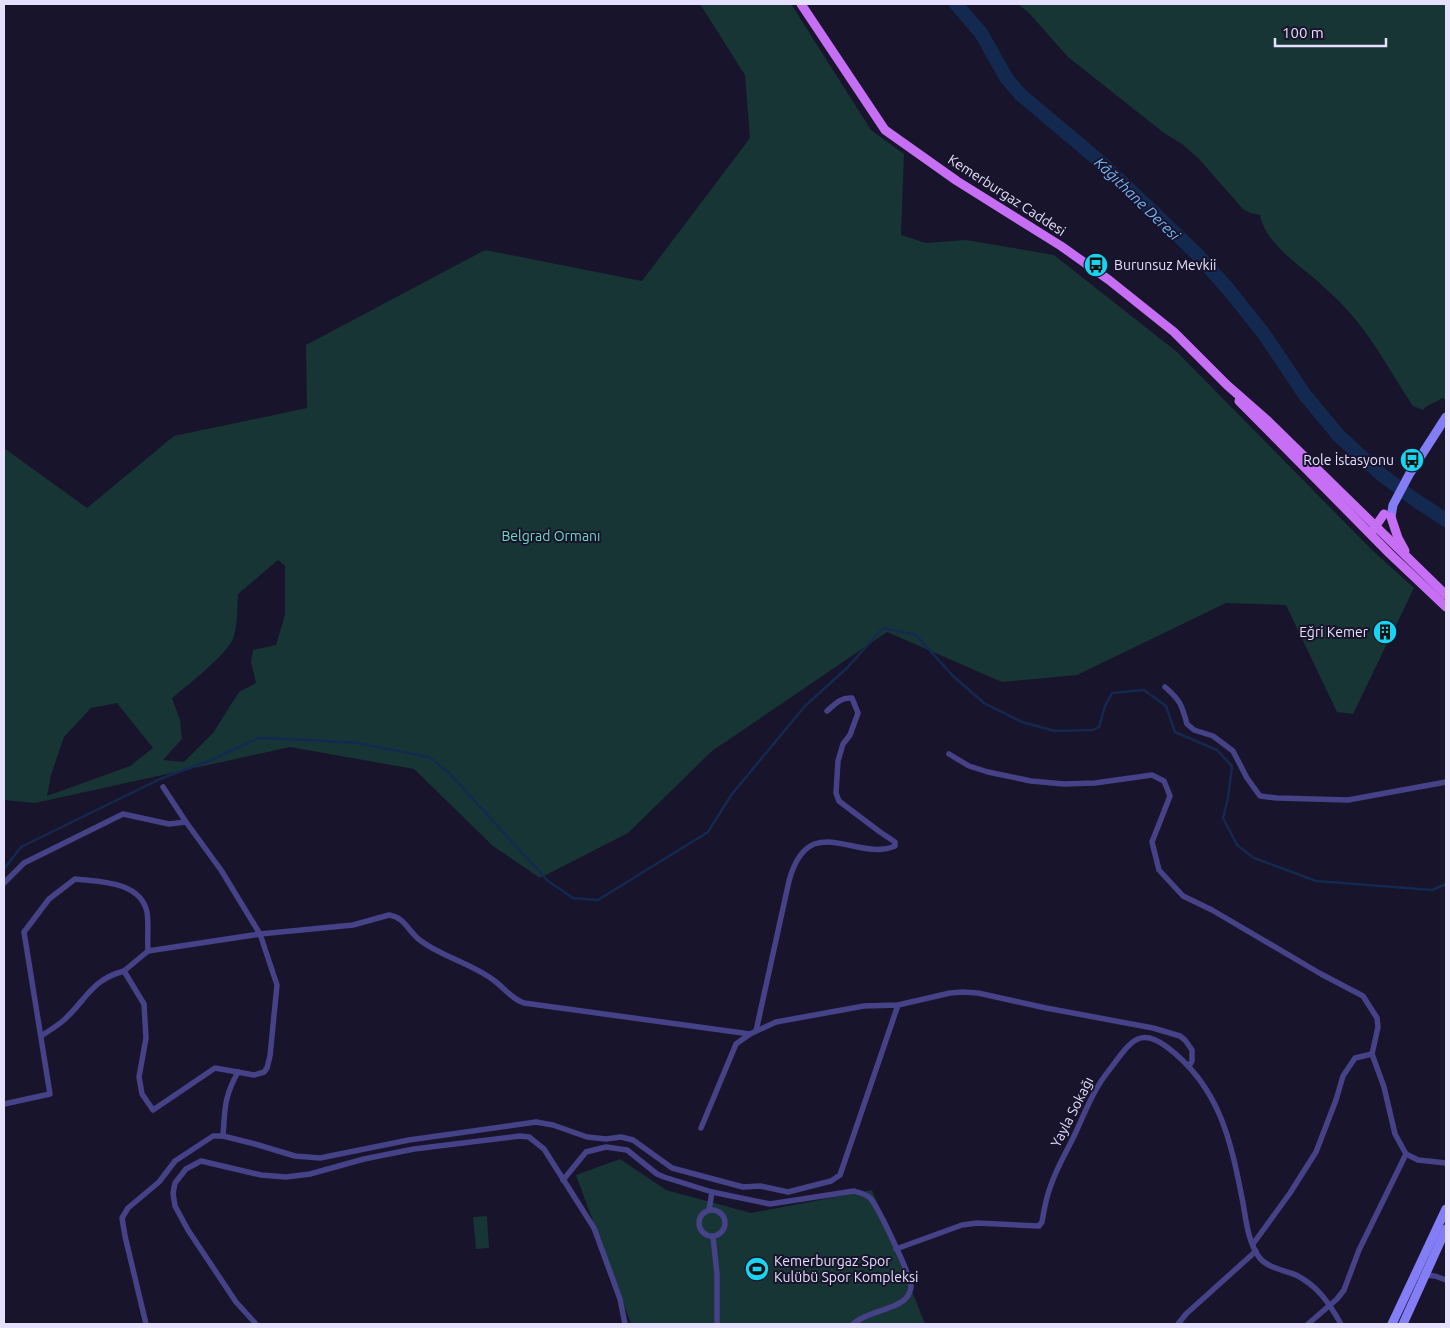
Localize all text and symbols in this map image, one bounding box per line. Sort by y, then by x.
scale bar [1275,15,1386,47]
text: 100 m [1282,24,1324,41]
street label: Kemerburgaz Caddesi [945,151,1069,239]
water label: Kâğıthane Deresi [1091,154,1184,244]
bus stop icon: Burunsuz Mevkii [1083,252,1109,278]
place label: Burunsuz Mevkii [1114,257,1217,273]
bus stop icon: Role İstasyonu [1399,447,1425,473]
place label: Role İstasyonu [1303,452,1394,468]
park label: Belgrad Ormanı [501,528,601,544]
building icon: Eğri Kemer [1372,619,1398,645]
place label: Eğri Kemer [1299,624,1369,640]
street label: Yayla Sokağı [1047,1074,1097,1150]
place label: Kemerburgaz Spor Kulübü Spor Kompleksi [774,1253,919,1285]
sports icon: Kemerburgaz Spor Kulübü Spor Kompleksi [744,1256,770,1282]

